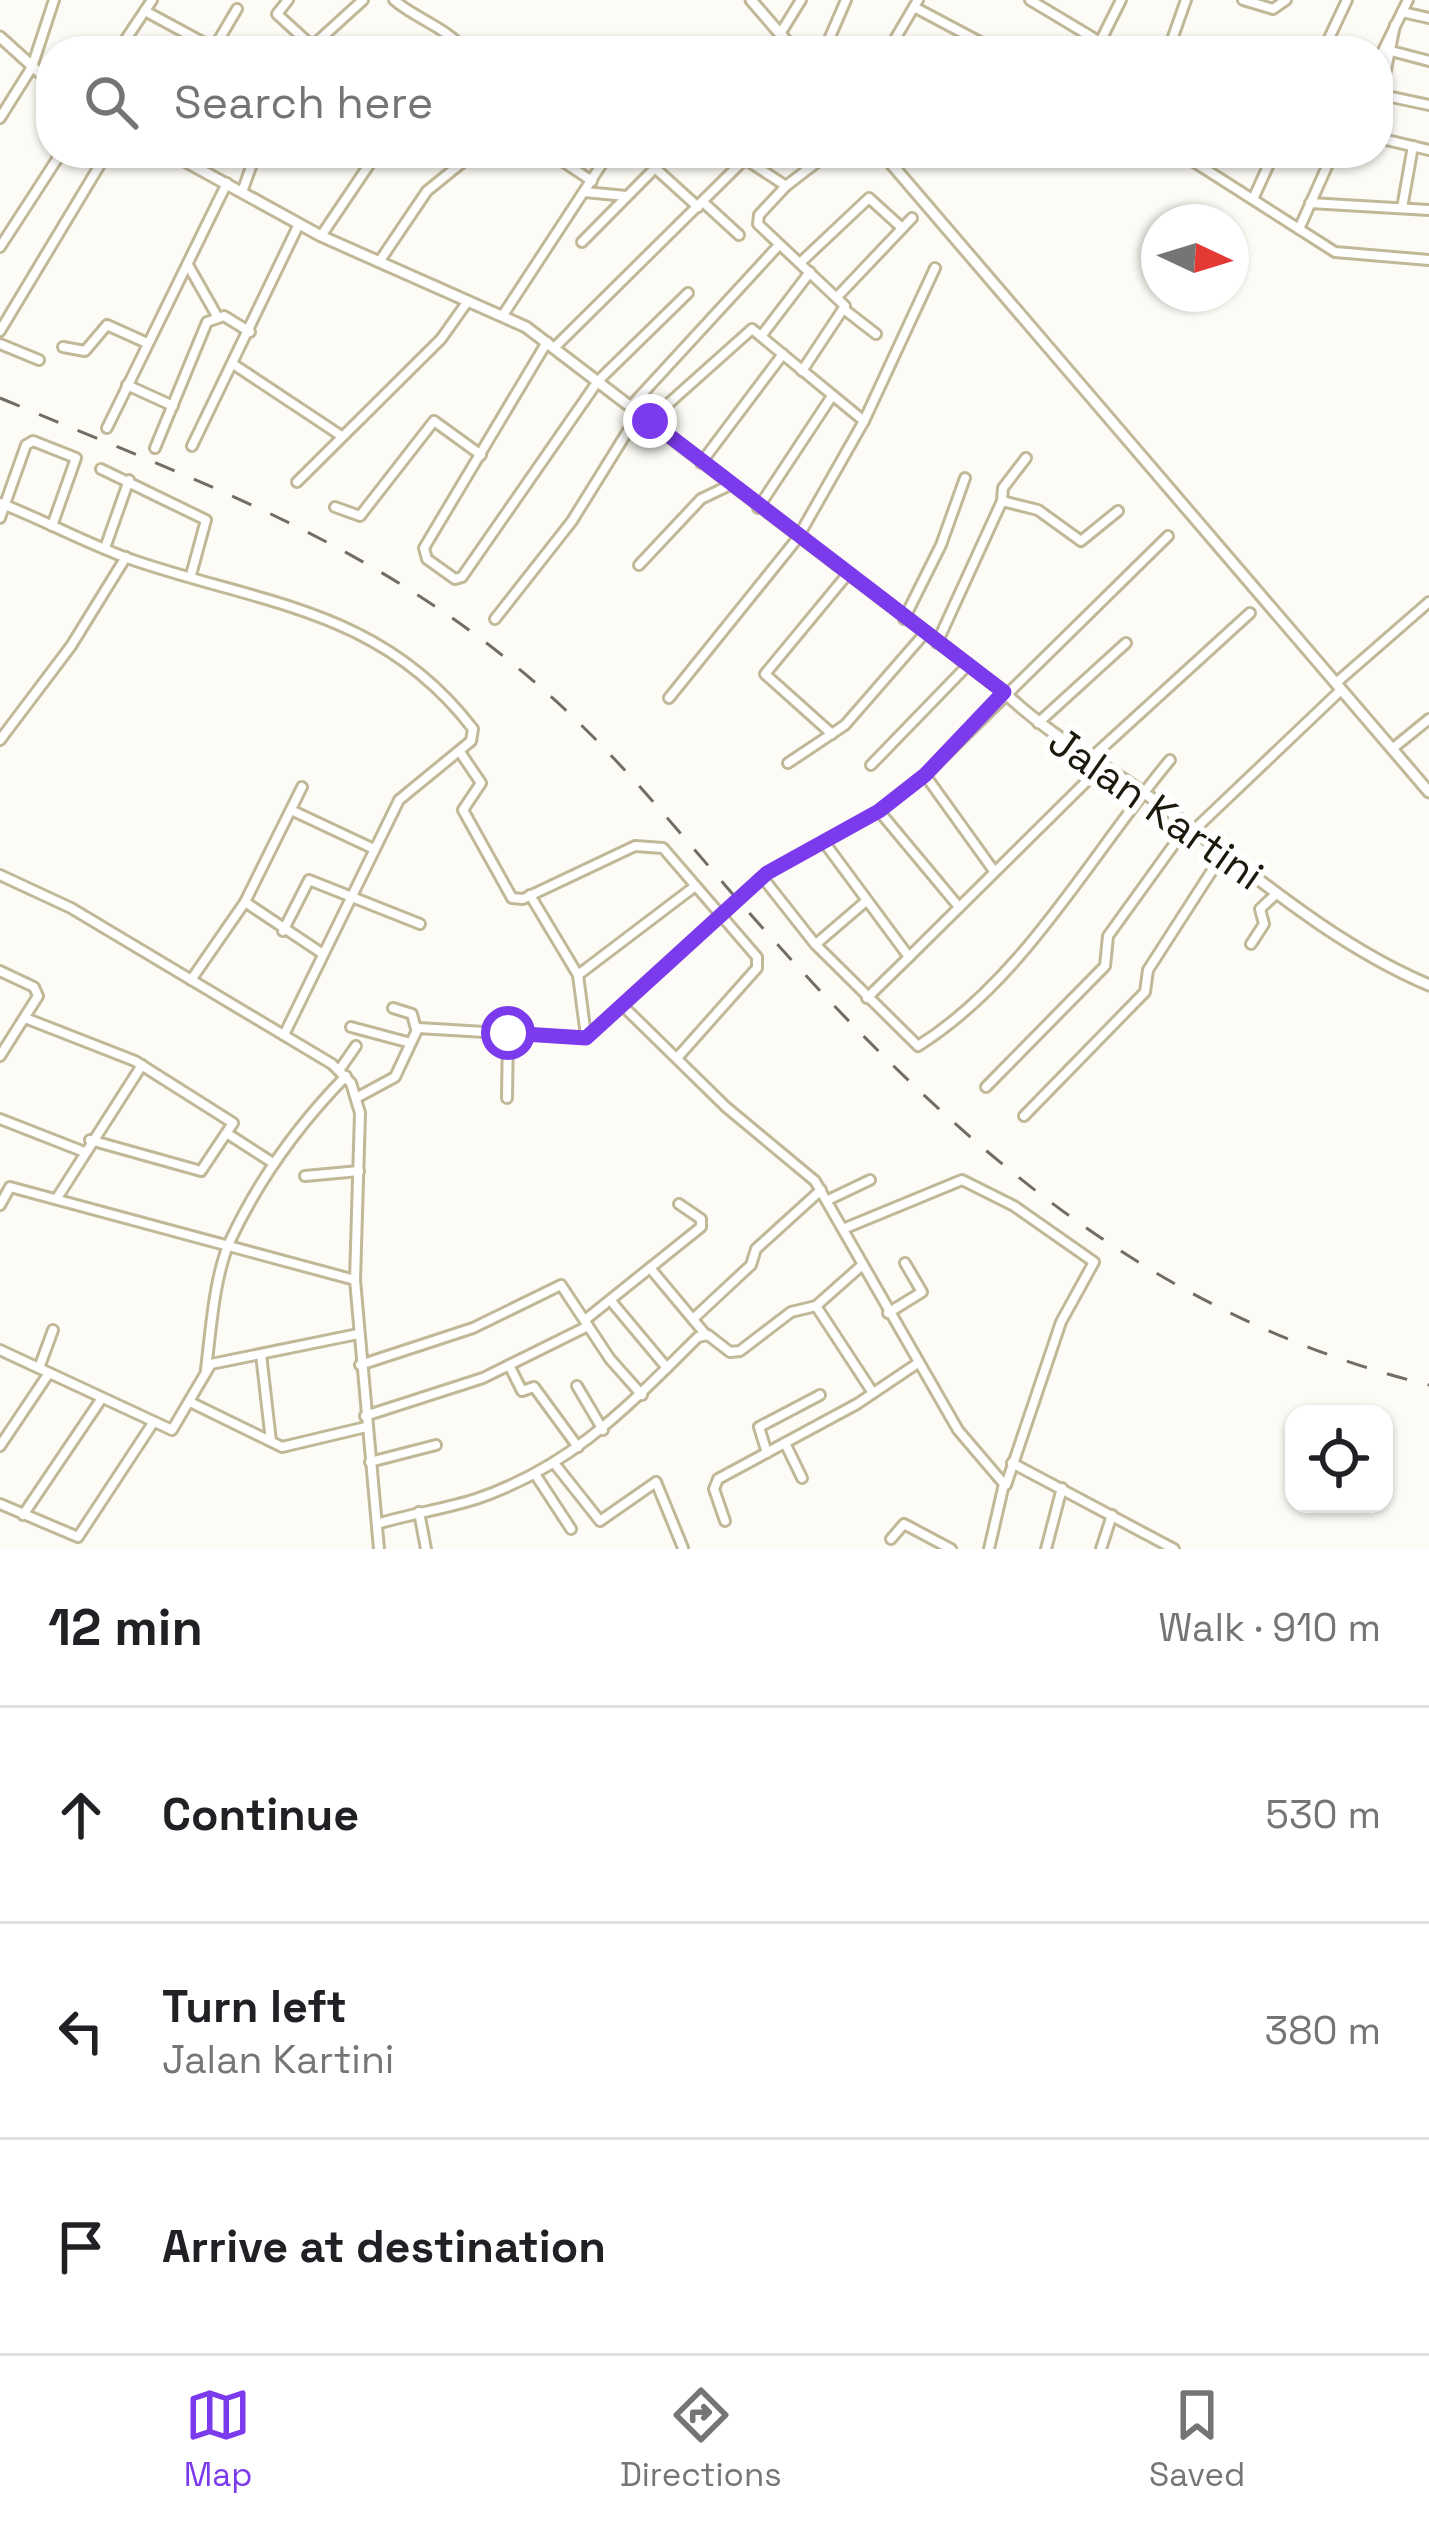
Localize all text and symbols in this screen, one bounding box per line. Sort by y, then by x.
search box [36,36,1393,168]
icon: search [78,69,144,135]
text: Search here [174,74,433,131]
north arrow [1141,204,1249,312]
route end [623,394,677,448]
street label: Jalan Kartini [1038,715,1274,901]
route start [481,1006,535,1060]
map controls [1285,1405,1393,1513]
button: locate [1285,1405,1393,1513]
text: 12 min [48,1595,203,1660]
text: Walk · 910 m [1158,1603,1381,1652]
icon: ahead [48,1782,114,1848]
text: Continue [162,1786,359,1843]
text: 530 m [1266,1790,1381,1839]
text: Turn left [162,1978,347,2035]
icon: left [48,1998,114,2064]
text: 380 m [1265,2006,1381,2055]
text: Jalan Kartini [162,2035,394,2084]
icon: arrive [48,2214,114,2280]
text: Arrive at destination [162,2218,606,2275]
tab: Map [184,2382,252,2496]
tab: Directions [620,2382,782,2496]
tab: Saved [1149,2382,1245,2496]

